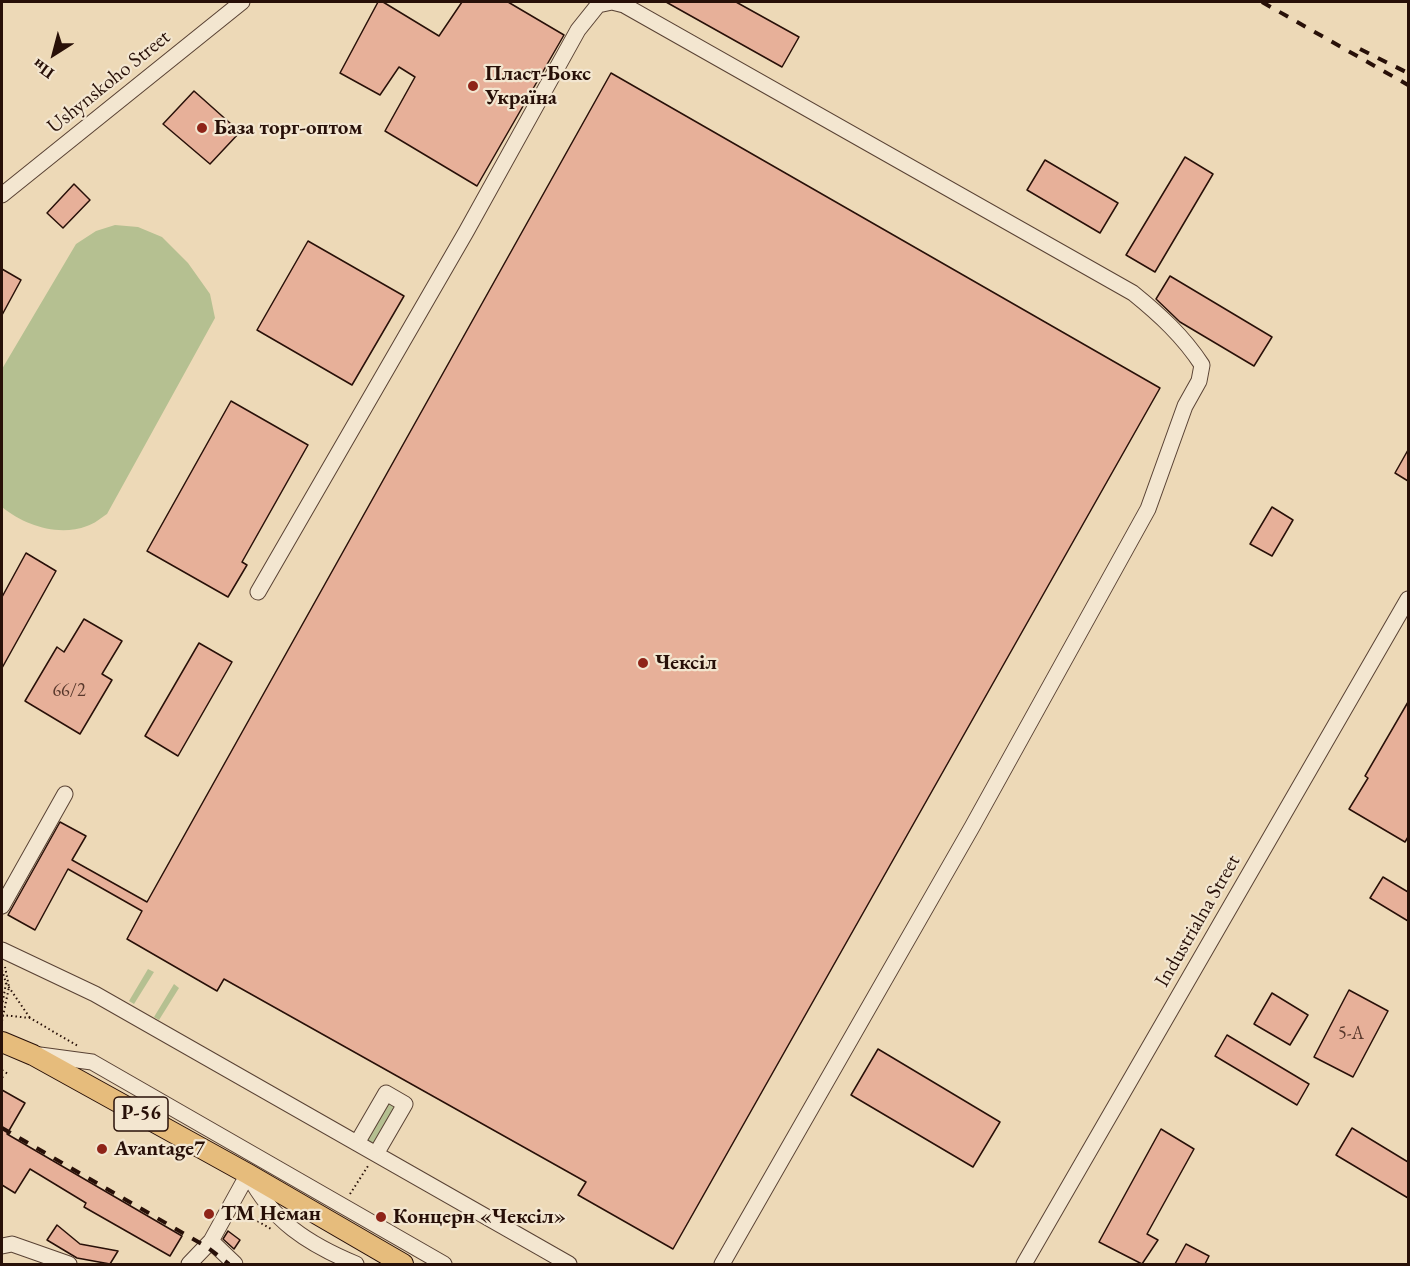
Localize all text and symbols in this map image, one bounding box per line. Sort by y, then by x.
north arrow [24,24,84,84]
street label: Ushynskoho Street [42,25,176,139]
text: Пн [28,54,58,84]
place label: Пласт-Бокс Україна [485,61,591,111]
marker: Пласт-Бокс Україна [466,79,480,93]
place label: База торг-оптом [214,115,363,141]
marker: База торг-оптом [195,121,209,135]
place label: Чексіл [655,650,717,676]
marker: Чексіл [636,656,650,670]
house number: 66/2 [52,680,86,702]
street label: Industrialna Street [1150,850,1246,992]
house number: 5-А [1338,1023,1364,1045]
road number: Р-56 [114,1097,168,1131]
place label: Avantage7 [114,1136,205,1162]
marker: Avantage7 [95,1142,109,1156]
place label: ТМ Неман [221,1201,321,1227]
place label: Концерн «Чексіл» [393,1204,566,1230]
marker: ТМ Неман [202,1207,216,1221]
marker: Концерн «Чексіл» [374,1210,388,1224]

